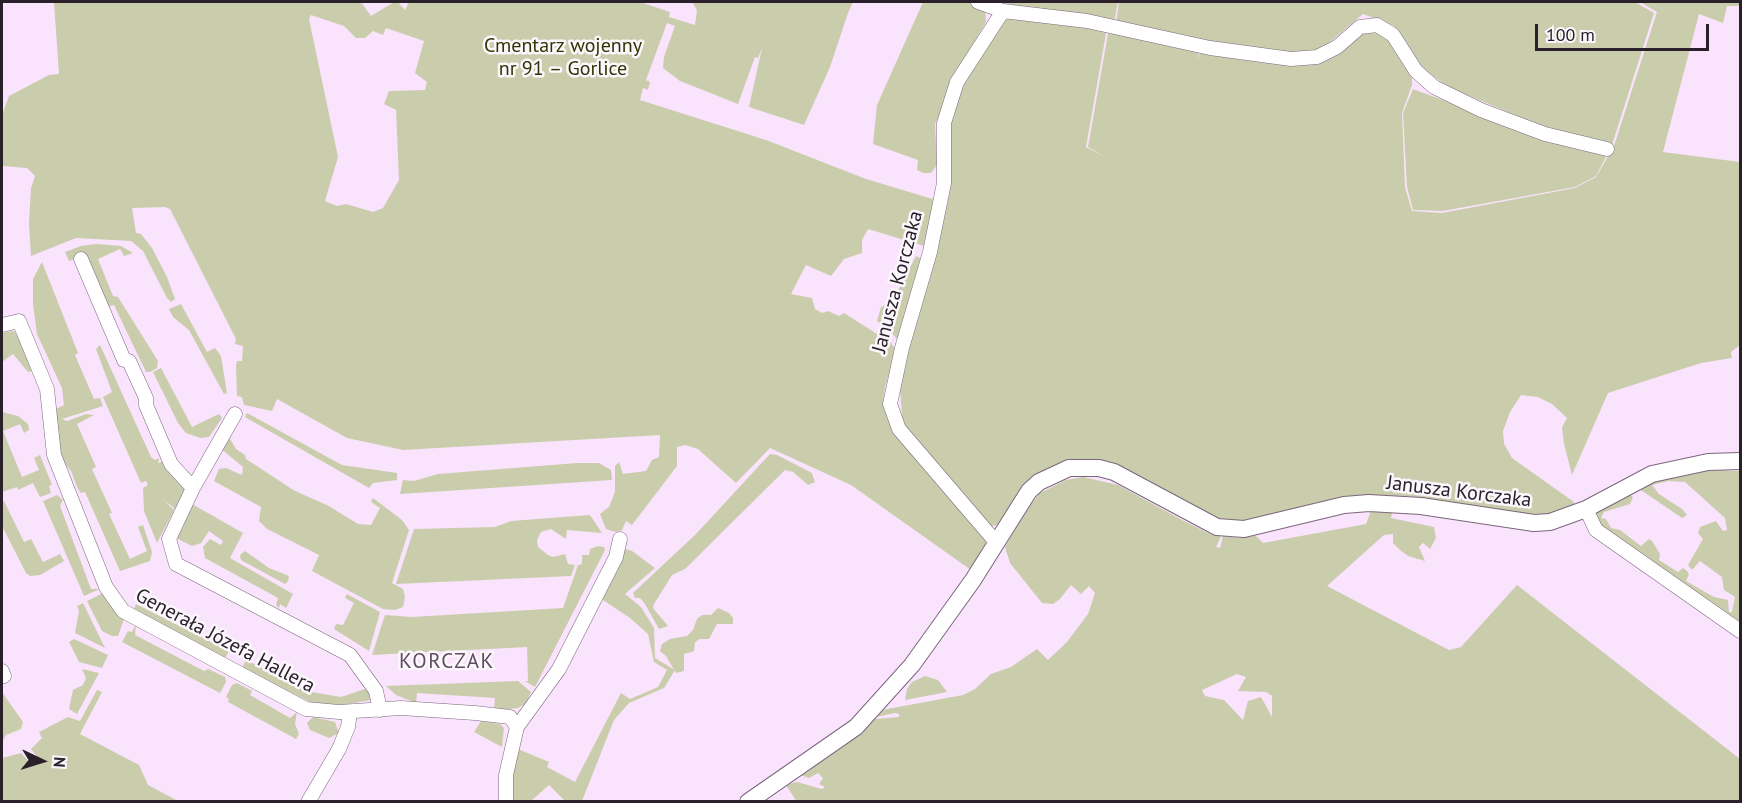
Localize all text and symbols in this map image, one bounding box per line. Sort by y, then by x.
scale bar [1538,12,1712,50]
text: 100 m [1546,23,1595,46]
park label: Cmentarz wojenny nr 91 – Gorlice [484,34,642,81]
street label: Janusza Korczaka [868,208,928,356]
street label: Janusza Korczaka [1385,471,1533,513]
street label: Generała Józefa Hallera [131,583,319,699]
district label: KORCZAK [399,649,495,675]
north arrow [12,731,72,791]
text: N [50,756,70,768]

